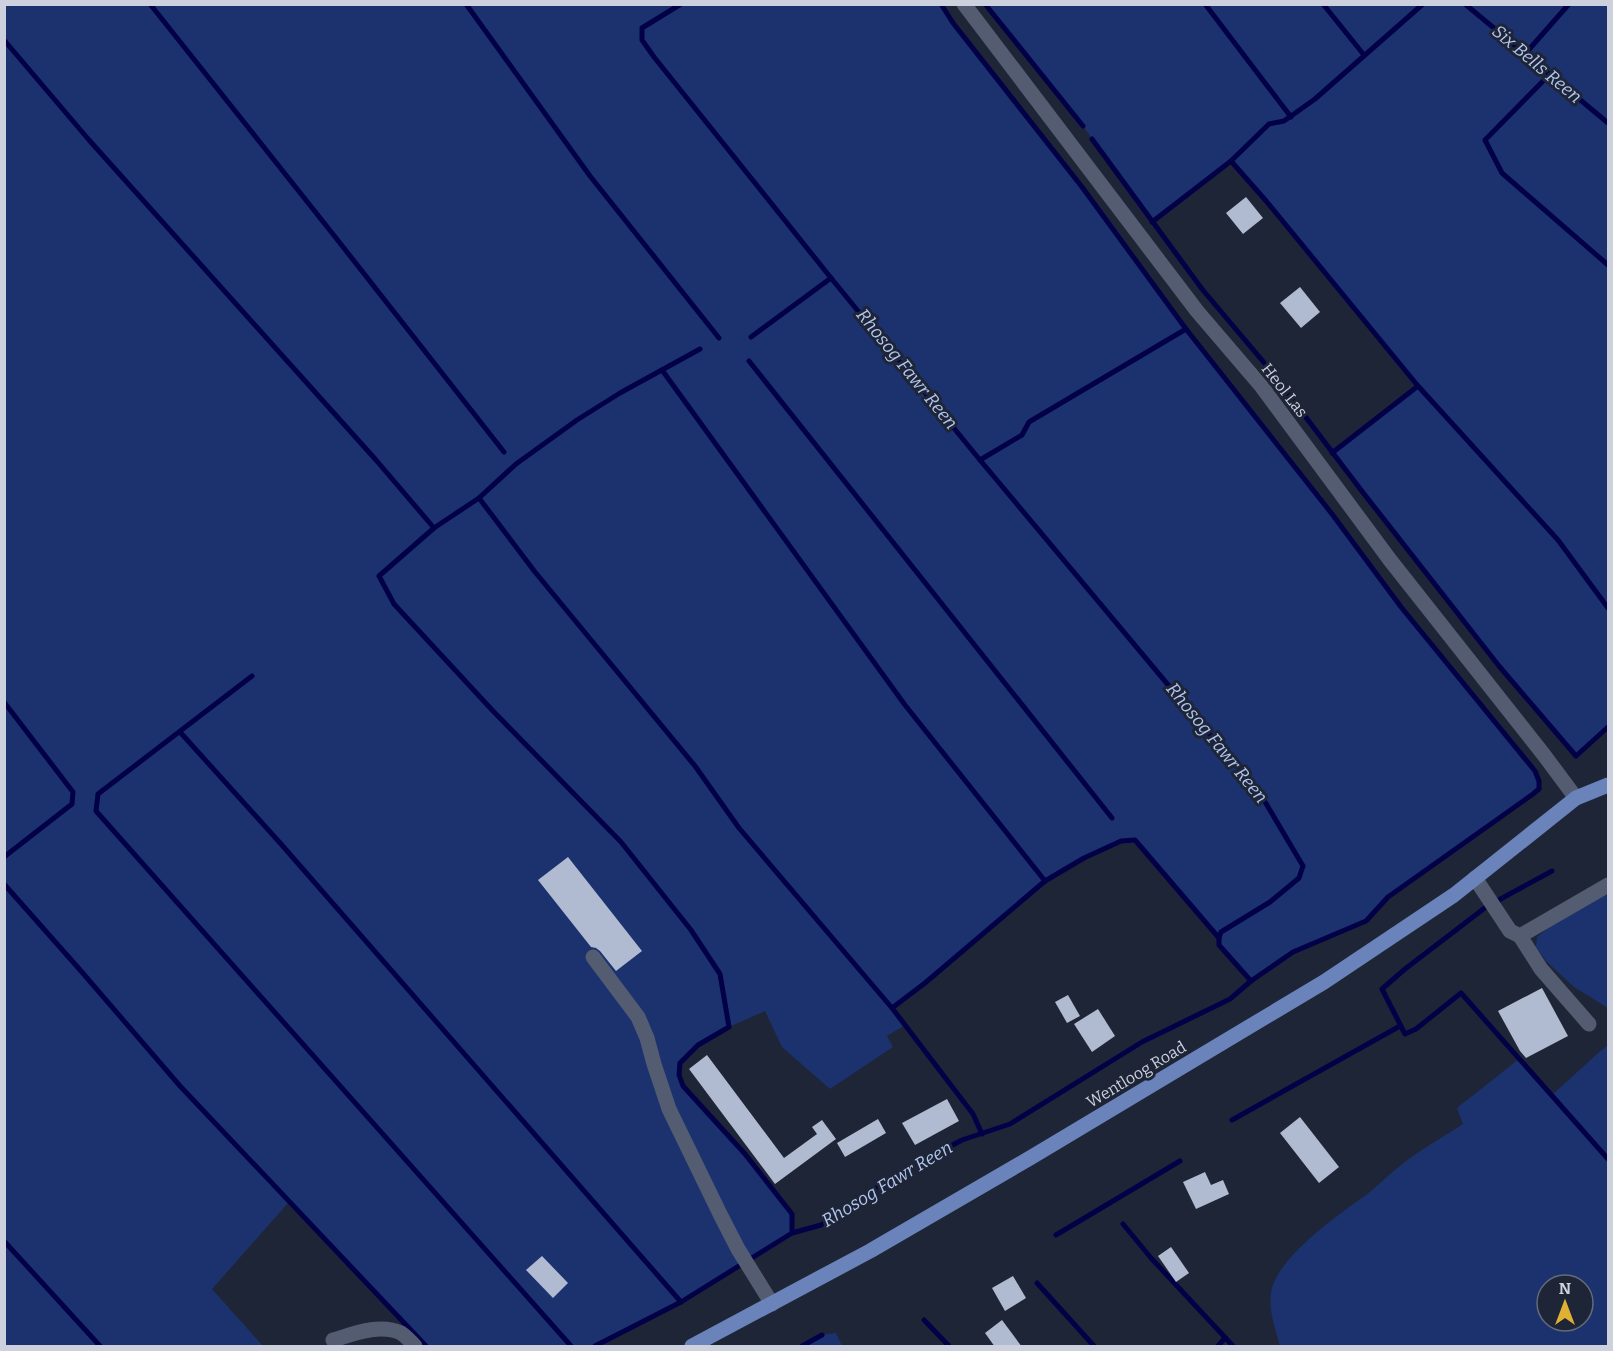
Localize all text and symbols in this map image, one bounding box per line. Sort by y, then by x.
water label: Six Bells Reen [1488,20,1586,108]
water label: Rhosog Fawr Reen [852,304,962,434]
street label: Heol Las [1258,360,1312,421]
water label: Rhosog Fawr Reen [1162,678,1272,808]
street label: Wentloog Road [1083,1037,1190,1112]
water label: Rhosog Fawr Reen [818,1136,956,1232]
north arrow [1535,1273,1595,1333]
text: N [1559,1279,1571,1298]

